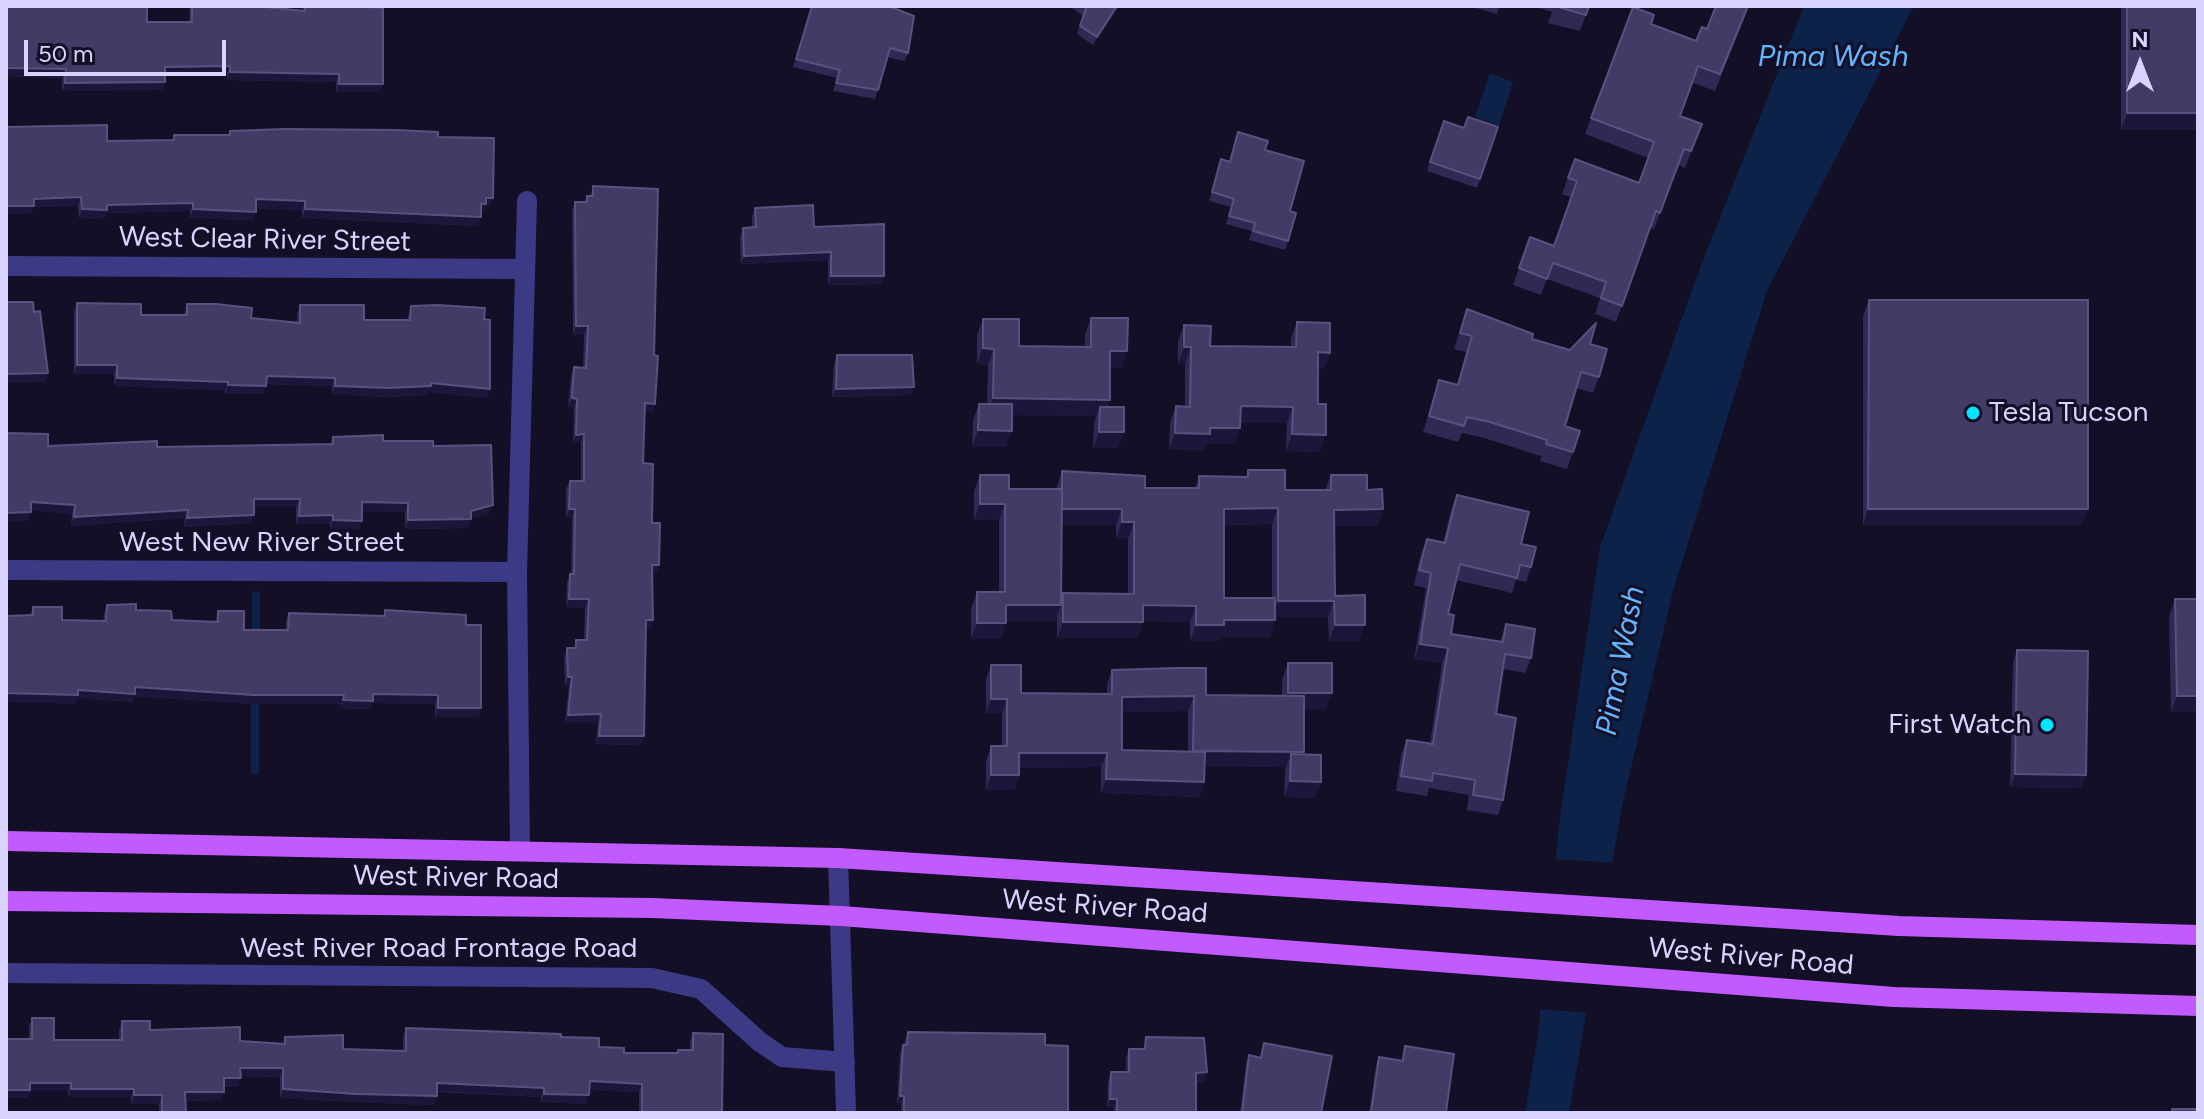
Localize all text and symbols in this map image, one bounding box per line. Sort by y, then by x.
scale bar [28,24,230,74]
north arrow [2100,24,2180,104]
text: N [2131,26,2149,53]
text: 50 m [38,39,94,68]
water label: Pima Wash [1758,39,1908,75]
street label: West Clear River Street [119,221,411,259]
place label: Tesla Tucson [1989,396,2148,430]
marker: Tesla Tucson [1964,404,1982,422]
street label: West New River Street [119,526,405,560]
water label: Pima Wash [1589,583,1653,739]
place label: First Watch [1888,708,2031,742]
marker: First Watch [2038,716,2056,734]
street label: West River Road [353,859,559,897]
street label: West River Road [1001,883,1209,931]
street label: West River Road [1647,931,1855,983]
street label: West River Road Frontage Road [240,932,638,966]

